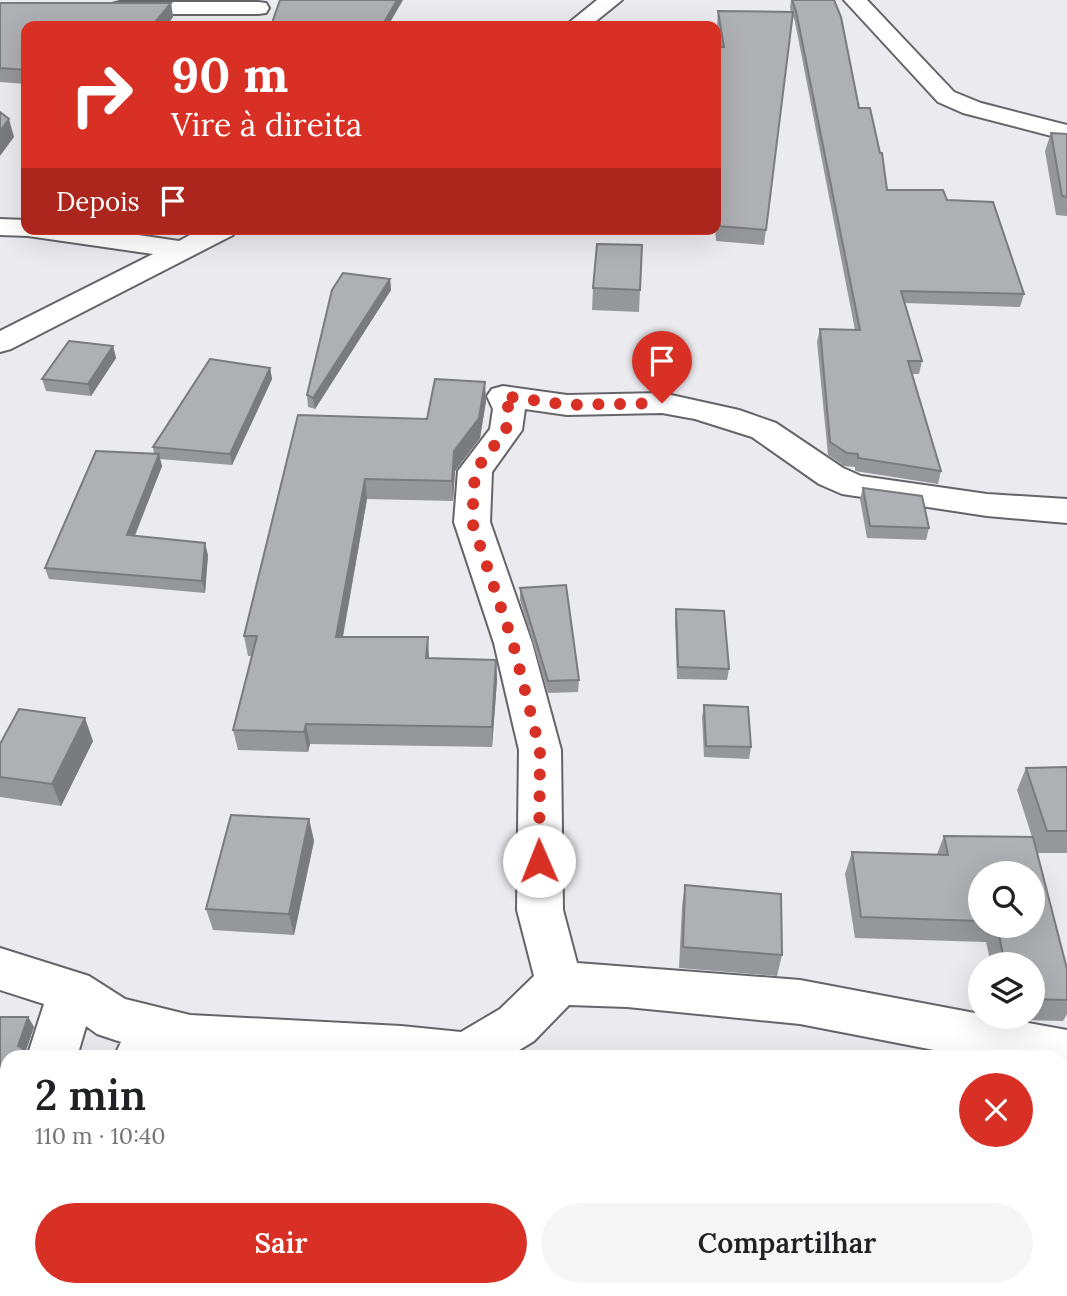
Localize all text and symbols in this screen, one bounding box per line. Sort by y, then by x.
text: 90 m [171,43,288,105]
icon: right [56,49,147,140]
text: Vire à direita [171,104,362,145]
icon: arrive [154,182,192,220]
text: Depois [56,185,140,218]
pin [632,331,692,403]
icon: arrive [643,342,681,380]
position arrow [502,824,576,898]
map controls [968,861,1045,1029]
button: search [968,861,1045,938]
button: layers [968,952,1045,1029]
text: 2 min [35,1068,146,1122]
button: close [959,1073,1033,1147]
text: 110 m · 10:40 [35,1121,166,1150]
button: Sair [35,1203,527,1283]
button: Compartilhar [541,1203,1033,1283]

